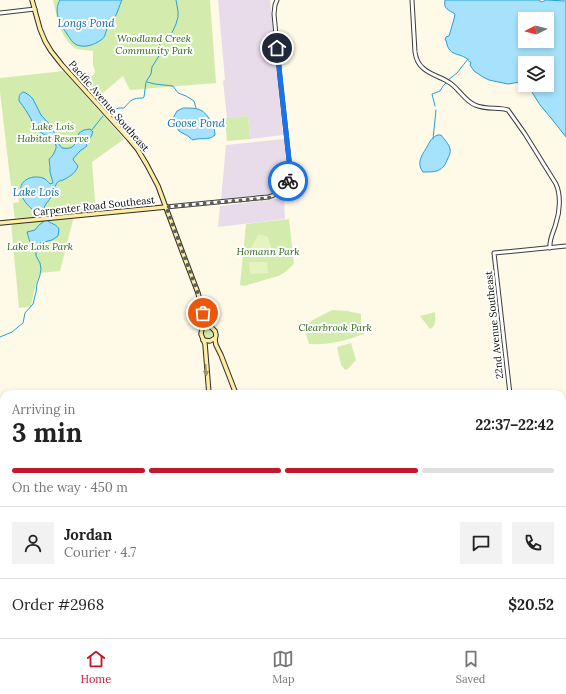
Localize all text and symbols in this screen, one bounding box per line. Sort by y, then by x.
north arrow [518,12,554,48]
map controls [518,12,554,92]
water label: Longs Pond [57,16,115,30]
pin [260,31,294,65]
park label: Woodland Creek Community Park [115,32,193,57]
icon: home [266,37,288,59]
button: layers [518,56,554,92]
street label: Pacific Avenue Southeast [66,58,152,154]
water label: Goose Pond [167,116,226,130]
park label: Lake Lois Habitat Reserve [17,120,89,145]
courier [268,161,308,201]
icon: bike [277,170,299,192]
water label: Lake Lois [13,185,60,199]
street label: Carpenter Road Southeast [32,193,156,219]
park label: Lake Lois Park [7,240,73,253]
park label: Homann Park [237,245,299,258]
street label: 22nd Avenue Southeast [482,270,506,380]
pin [186,296,220,330]
icon: bag [192,302,214,324]
park label: Clearbrook Park [298,321,372,334]
one-way arrow [203,364,210,376]
text: Arriving in [12,401,75,418]
text: 22:37–22:42 [475,415,554,434]
text: 3 min [12,416,82,449]
text: On the way · 450 m [12,479,128,496]
button: person [12,522,54,564]
button: chat [460,522,502,564]
button: phone [512,522,554,564]
text: Jordan [64,525,112,544]
text: Courier · 4.7 [64,544,136,561]
text: Order #2968 [12,595,104,614]
text: $20.52 [508,595,554,614]
tab: Home [81,648,111,686]
tab: Map [272,648,295,686]
tab: Saved [456,648,485,686]

